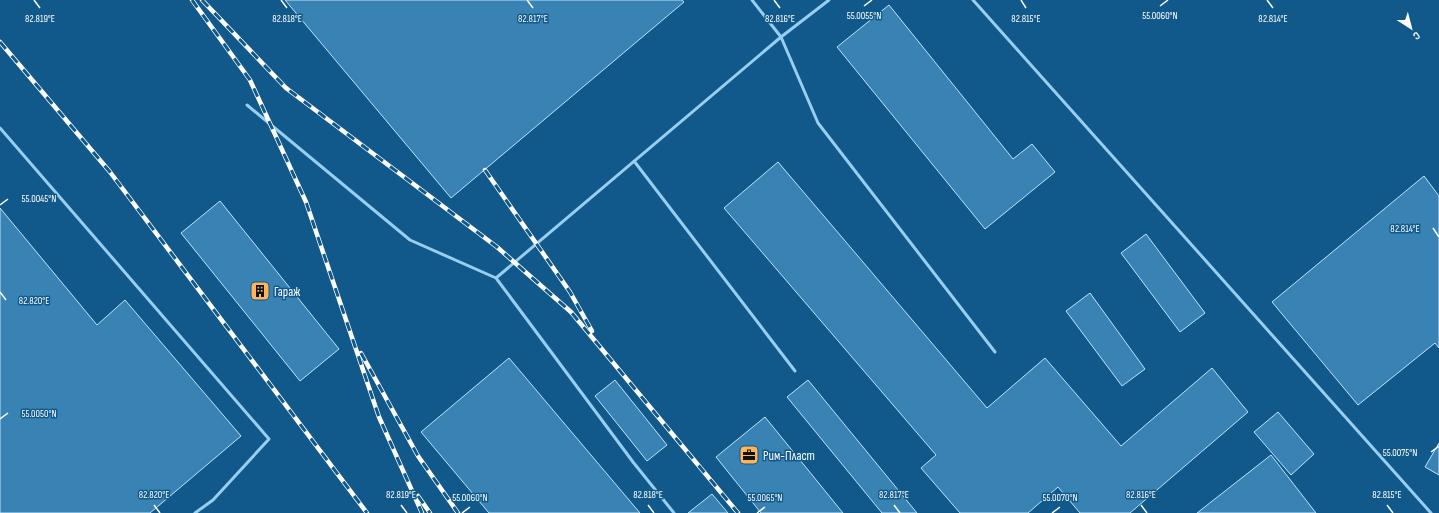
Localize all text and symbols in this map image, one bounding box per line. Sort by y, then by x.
north arrow [1391,8,1431,48]
text: 55.0055°N [847,10,881,22]
text: 55.0060°N [1142,10,1178,22]
text: 82.819°E [25,13,55,25]
text: 82.818°E [272,13,302,25]
text: 82.817°E [518,13,548,25]
text: 82.816°E [765,13,795,25]
text: 82.815°E [1011,13,1041,25]
text: 82.814°E [1258,13,1288,25]
text: С [1410,29,1423,43]
text: 55.0045°N [22,193,56,205]
text: 82.814°E [1390,223,1420,235]
building icon: Гараж [249,280,271,302]
place label: Гараж [274,284,300,300]
text: 82.820°E [19,295,49,307]
text: 55.0050°N [21,408,57,420]
office icon: Рим-Пласт [738,444,760,466]
text: 55.0075°N [1383,447,1417,459]
place label: Рим-Пласт [763,448,815,464]
text: 82.820°E [139,489,169,501]
text: 82.819°E [386,489,416,501]
text: 82.818°E [633,489,663,501]
text: 82.817°E [879,489,909,501]
text: 82.816°E [1126,489,1156,501]
text: 82.815°E [1372,489,1402,501]
text: 55.0060°N [452,492,488,504]
text: 55.0065°N [748,492,782,504]
text: 55.0070°N [1043,492,1078,504]

